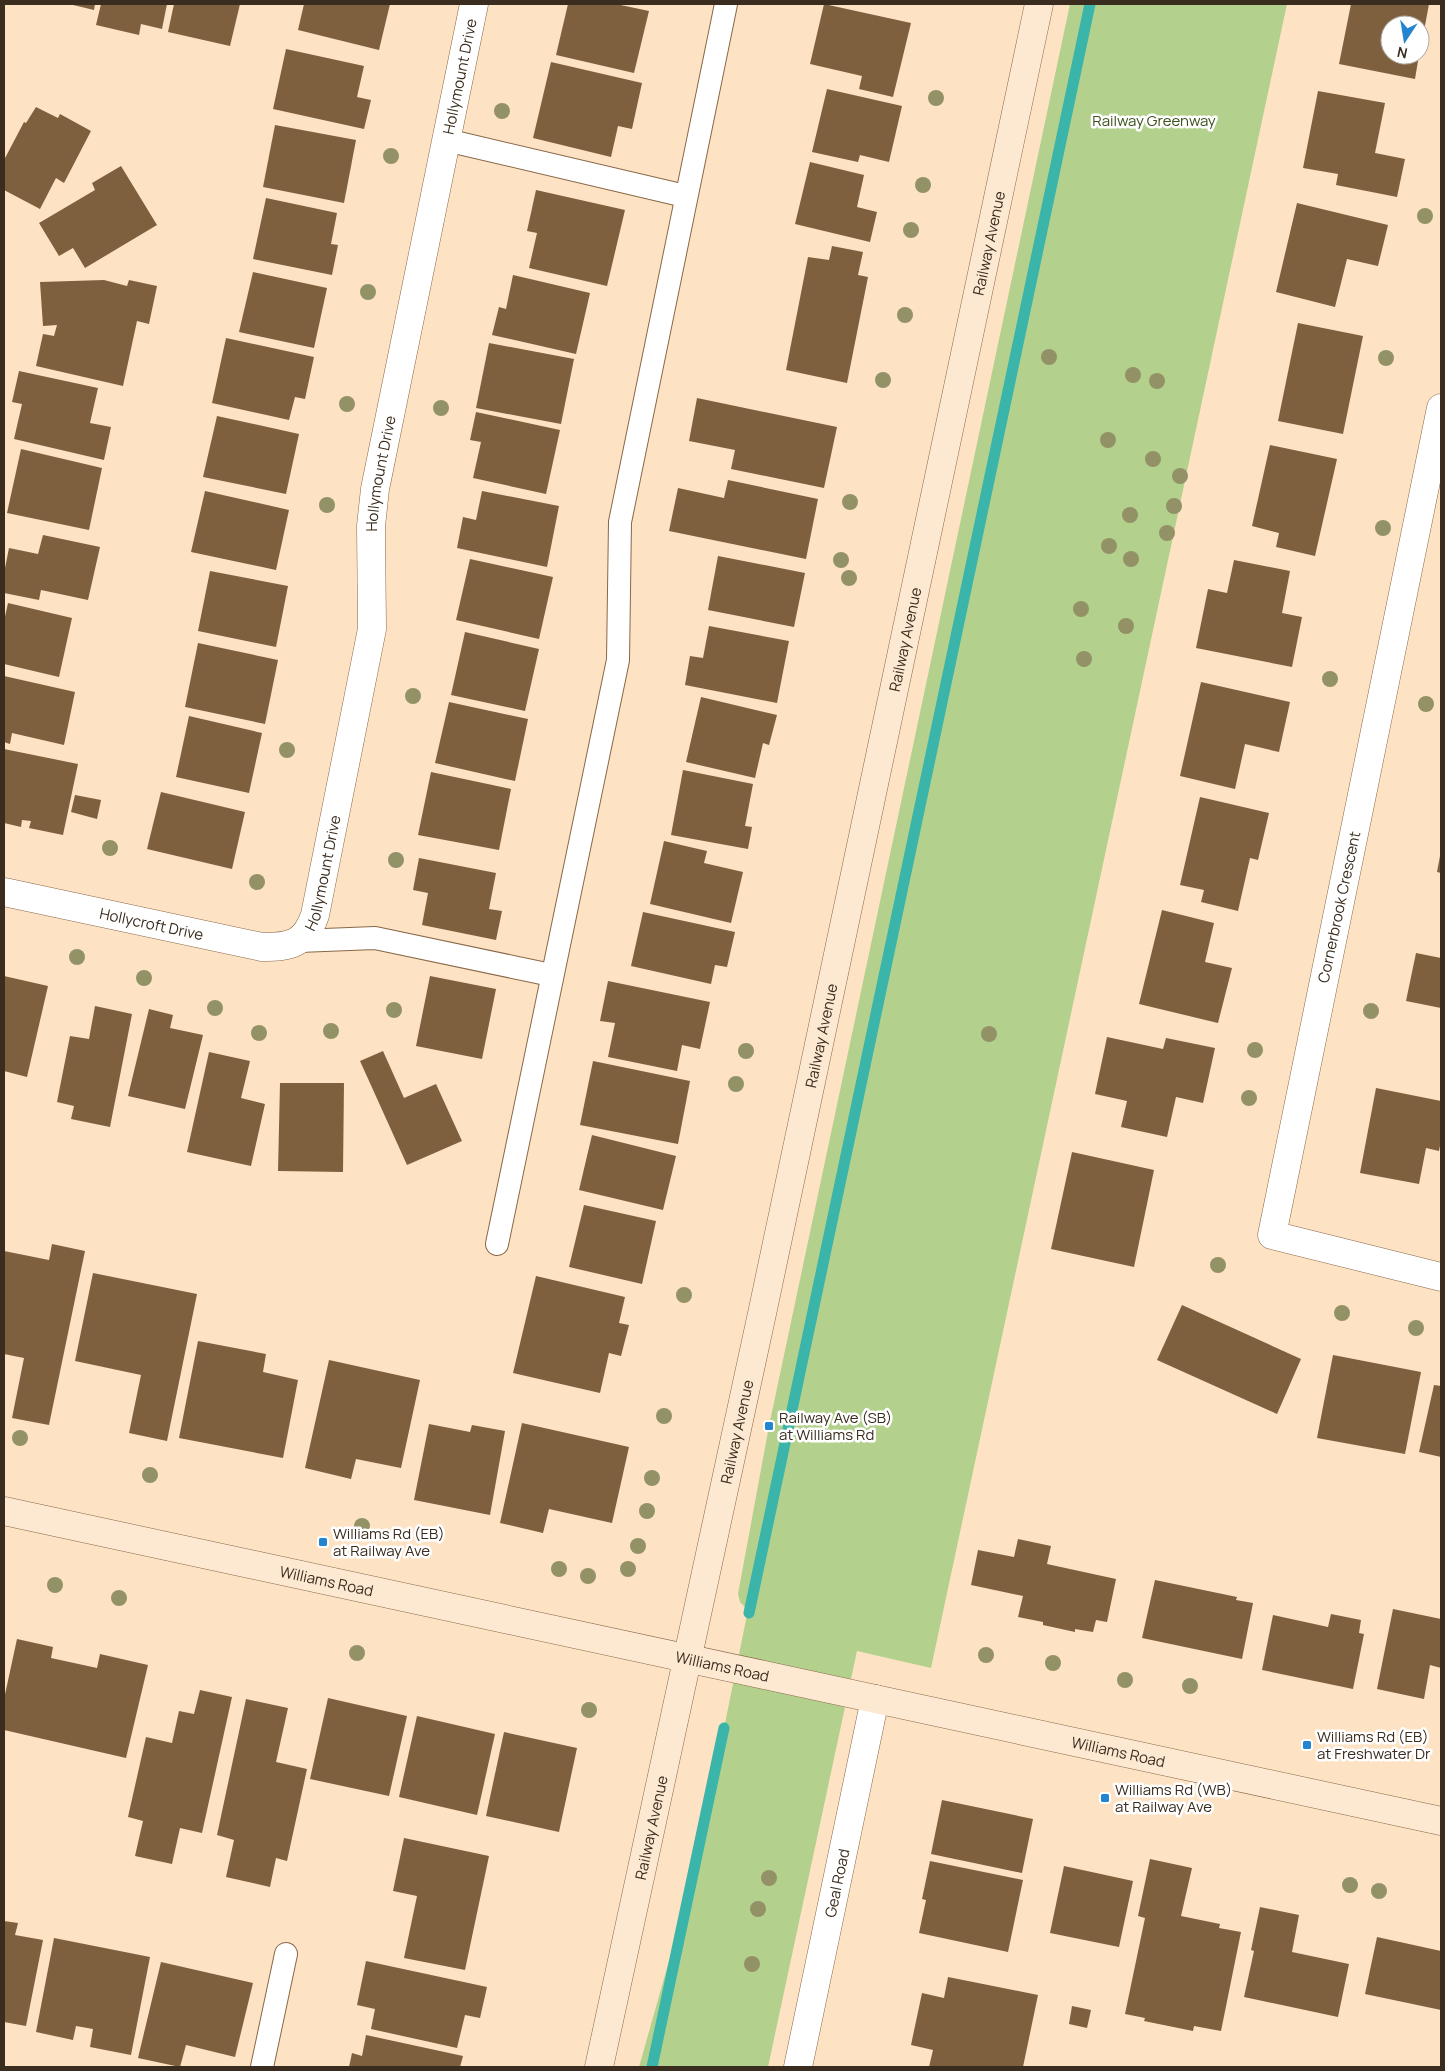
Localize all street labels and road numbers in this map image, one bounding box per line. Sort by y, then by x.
street label: Hollymount Drive [437,16,481,136]
street label: Railway Avenue [967,189,1010,297]
street label: Hollymount Drive [360,413,400,532]
street label: Railway Avenue [883,585,926,693]
street label: Hollymount Drive [299,813,345,934]
street label: Cornerbrook Crescent [1313,829,1365,985]
street label: Hollycroft Drive [98,902,206,945]
street label: Railway Avenue [800,981,842,1090]
street label: Railway Avenue [715,1377,758,1486]
street label: Williams Road [278,1560,375,1601]
street label: Williams Road [674,1646,771,1686]
street label: Williams Road [1070,1731,1167,1772]
street label: Railway Avenue [629,1773,672,1882]
street label: Geal Road [819,1847,854,1919]

